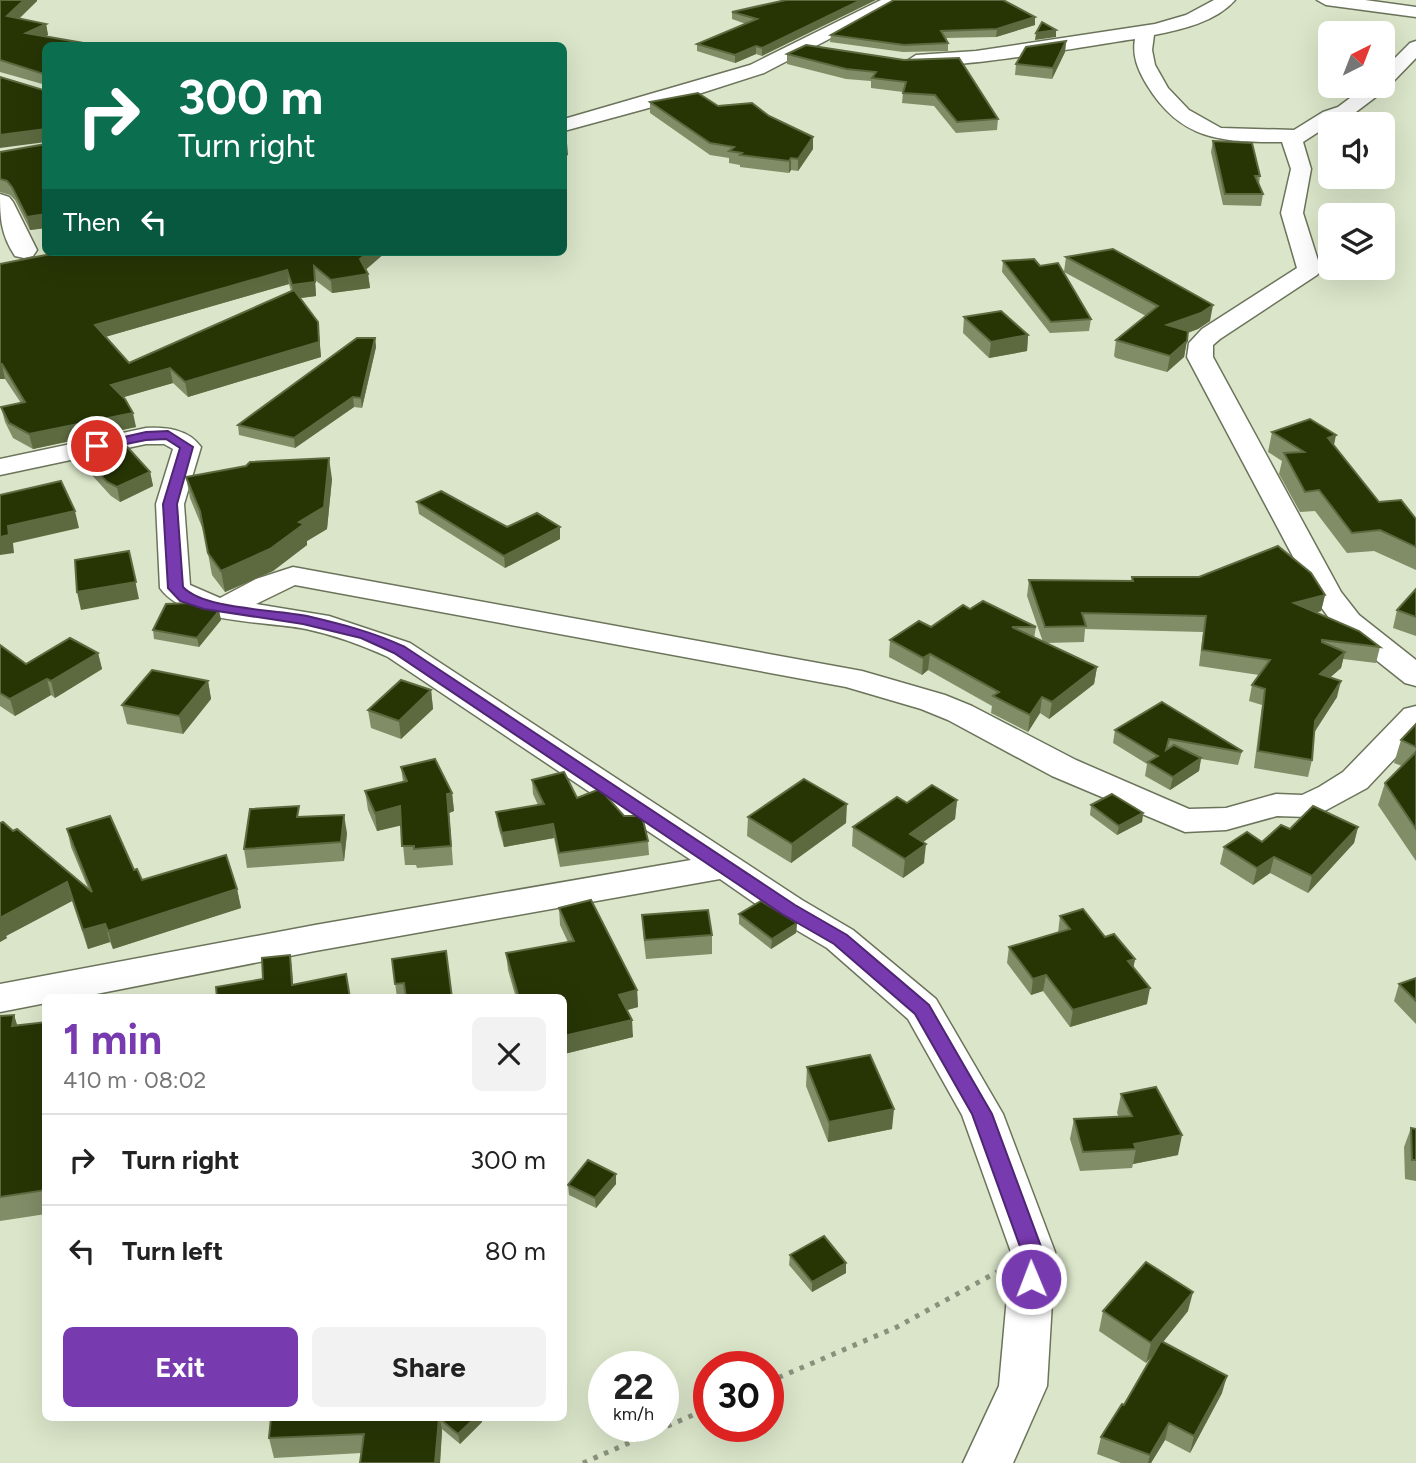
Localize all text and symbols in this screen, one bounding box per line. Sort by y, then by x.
north arrow [1318,21,1395,98]
map controls [1318,21,1395,280]
text: 300 m [178,67,323,126]
icon: right [63,70,154,161]
button: sound [1318,112,1395,189]
text: Turn right [178,127,316,165]
icon: left [135,203,173,241]
button: layers [1318,203,1395,280]
text: Then [63,206,121,238]
pin [67,416,127,476]
icon: arrive [78,427,116,465]
text: 1 min [63,1014,162,1065]
button: close [472,1017,546,1091]
text: 410 m · 08:02 [63,1066,206,1094]
icon: right [63,1141,101,1179]
text: Turn right [122,1144,239,1176]
text: 300 m [470,1144,546,1176]
icon: left [63,1232,101,1270]
text: Turn left [122,1235,223,1267]
text: 80 m [485,1235,546,1267]
position arrow [994,1242,1068,1316]
button: Exit [63,1327,298,1407]
button: Share [312,1327,546,1407]
speed limit sign: 30 [693,1351,784,1442]
text: 22 [613,1366,654,1408]
text: km/h [613,1403,654,1425]

